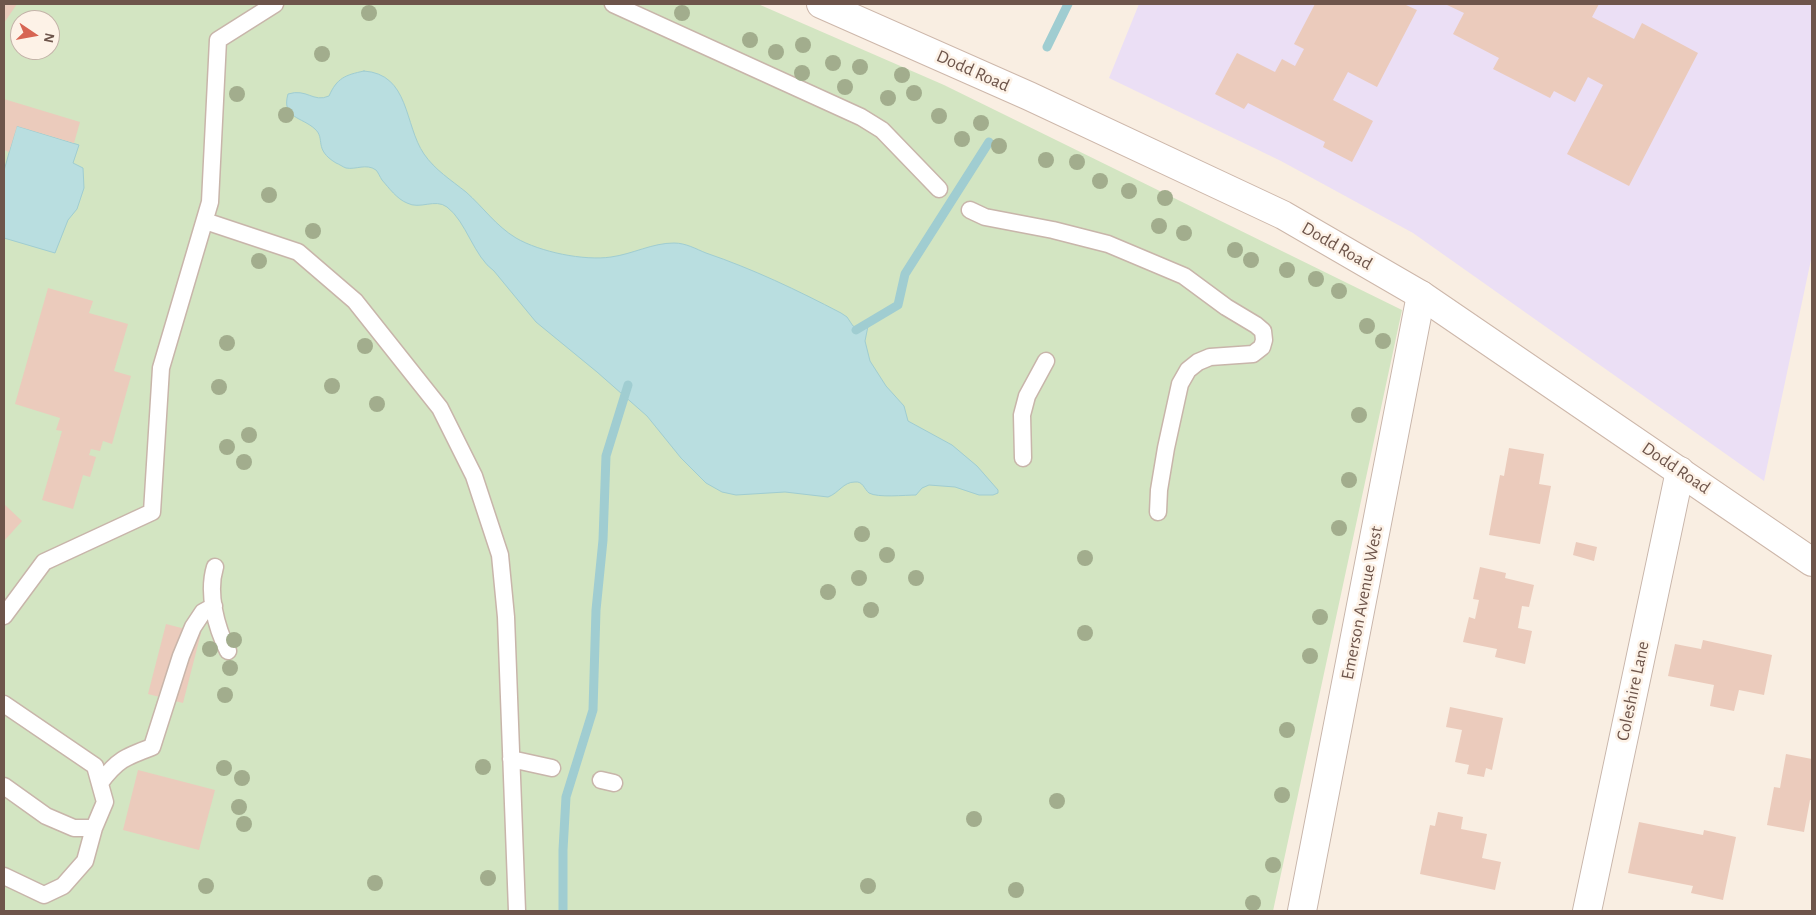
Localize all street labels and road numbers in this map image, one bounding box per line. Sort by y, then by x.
street label: Dodd Road [933,45,1013,97]
street label: Dodd Road [1298,217,1376,275]
street label: Dodd Road [1638,437,1714,499]
street label: Emerson Avenue West [1337,524,1387,682]
street label: Coleshire Lane [1612,639,1654,743]

